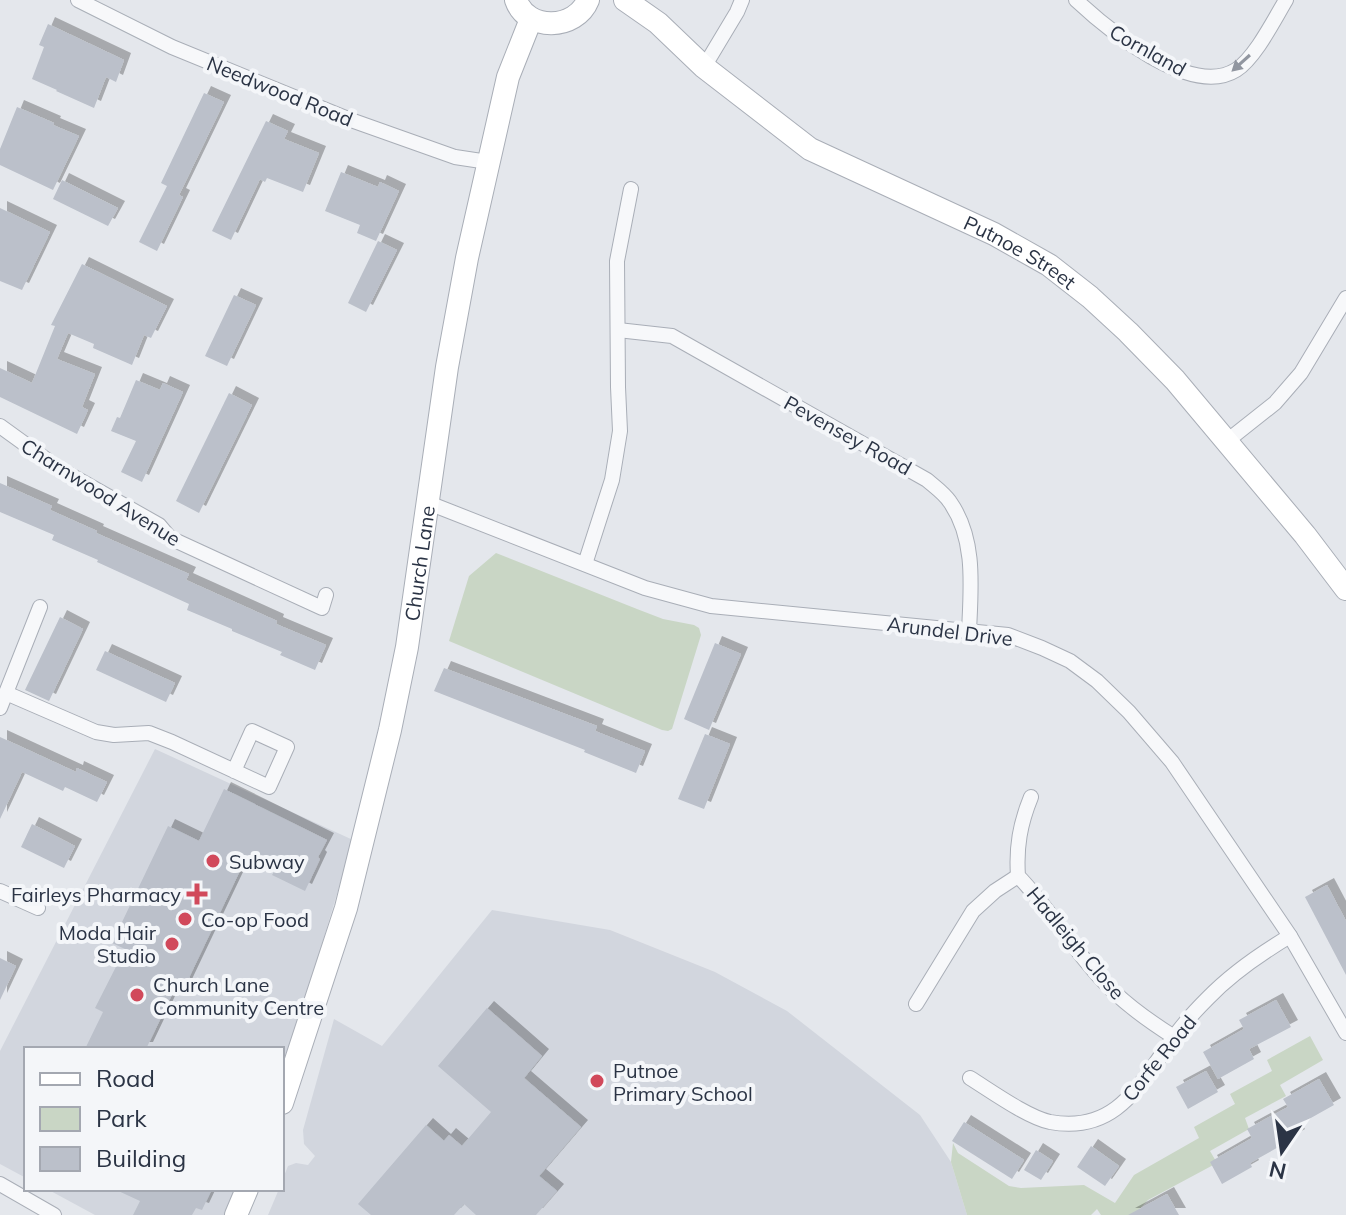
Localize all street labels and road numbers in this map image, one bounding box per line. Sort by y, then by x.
street label: Cornland [1105,19,1191,81]
street label: Needwood Road [203,50,357,132]
street label: Putnoe Street [960,209,1081,294]
street label: Pevensey Road [780,390,916,480]
street label: Charnwood Avenue [17,433,185,551]
street label: Church Lane [398,504,440,623]
street label: Arundel Drive [886,611,1014,651]
street label: Hadleigh Close [1022,882,1130,1004]
street label: Corfe Road [1117,1010,1201,1106]

